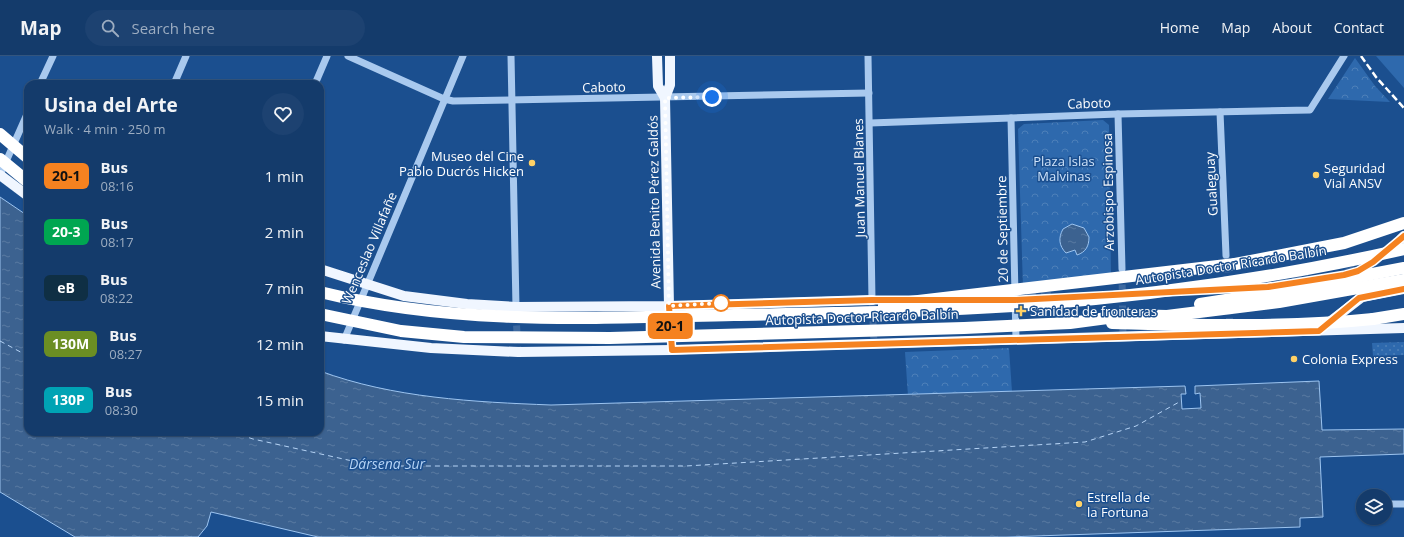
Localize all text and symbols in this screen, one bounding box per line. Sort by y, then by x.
search box [85,10,365,46]
text: Map [20,15,61,41]
icon: search [99,17,121,39]
text: Search here [131,18,215,38]
text: Home [1160,18,1199,37]
text: Map [1221,18,1250,37]
text: About [1272,18,1312,37]
text: Contact [1334,18,1384,37]
street label: Caboto [582,78,626,96]
your location [702,87,722,107]
text: Usina del Arte [44,92,178,118]
button: heart [262,93,304,135]
street label: Caboto [1067,93,1111,113]
street label: Avenida Benito Pérez Galdós [643,115,665,289]
street label: Juan Manuel Blanes [849,118,869,240]
text: Walk · 4 min · 250 m [44,120,166,138]
street label: Arzobispo Espinosa [1098,133,1118,251]
place label: Museo del Cine Pablo Ducrós Hicken [399,147,524,180]
street label: Gualeguay [1200,151,1222,216]
park label: Plaza Islas Malvinas [1033,152,1095,185]
text: Bus [101,157,128,177]
marker: Museo del Cine Pablo Ducrós Hicken [527,158,537,168]
place label: Seguridad Vial ANSV [1324,159,1385,192]
text: 20-1 [52,166,81,185]
text: 1 min [265,166,304,186]
marker: Seguridad Vial ANSV [1311,170,1321,180]
street label: 20 de Septiembre [992,175,1012,283]
text: 08:16 [101,177,134,195]
street label: Wenceslao Villafañe [337,189,401,307]
text: Bus [101,213,128,233]
text: 20-3 [52,222,81,241]
text: 2 min [265,222,304,242]
text: 08:17 [101,233,134,251]
street label: Autopista Doctor Ricardo Balbín [1134,241,1328,289]
text: Bus [100,269,127,289]
text: eB [57,278,75,297]
text: 7 min [265,278,304,298]
text: 08:22 [100,289,133,307]
unlabelled marker [712,294,730,312]
place label: Sanidad de fronteras [1030,302,1157,320]
street label: Autopista Doctor Ricardo Balbín [765,305,959,329]
marker: Sanidad de fronteras [1015,305,1027,317]
line badge: 20-1 [642,313,698,339]
text: 20-1 [656,316,684,335]
text: Bus [109,325,137,345]
text: 130M [52,334,89,353]
text: 12 min [256,334,304,354]
text: 08:27 [109,345,142,363]
place label: Colonia Express [1302,350,1398,368]
marker: Colonia Express [1289,354,1299,364]
text: Bus [105,381,132,401]
text: 130P [52,390,85,409]
text: 15 min [256,390,304,410]
text: 08:30 [105,401,138,419]
water label: Dársena Sur [349,454,426,473]
place label: Estrella de la Fortuna [1087,488,1150,521]
map controls [1356,489,1392,525]
button: layers [1356,489,1392,525]
marker: Estrella de la Fortuna [1074,499,1084,509]

